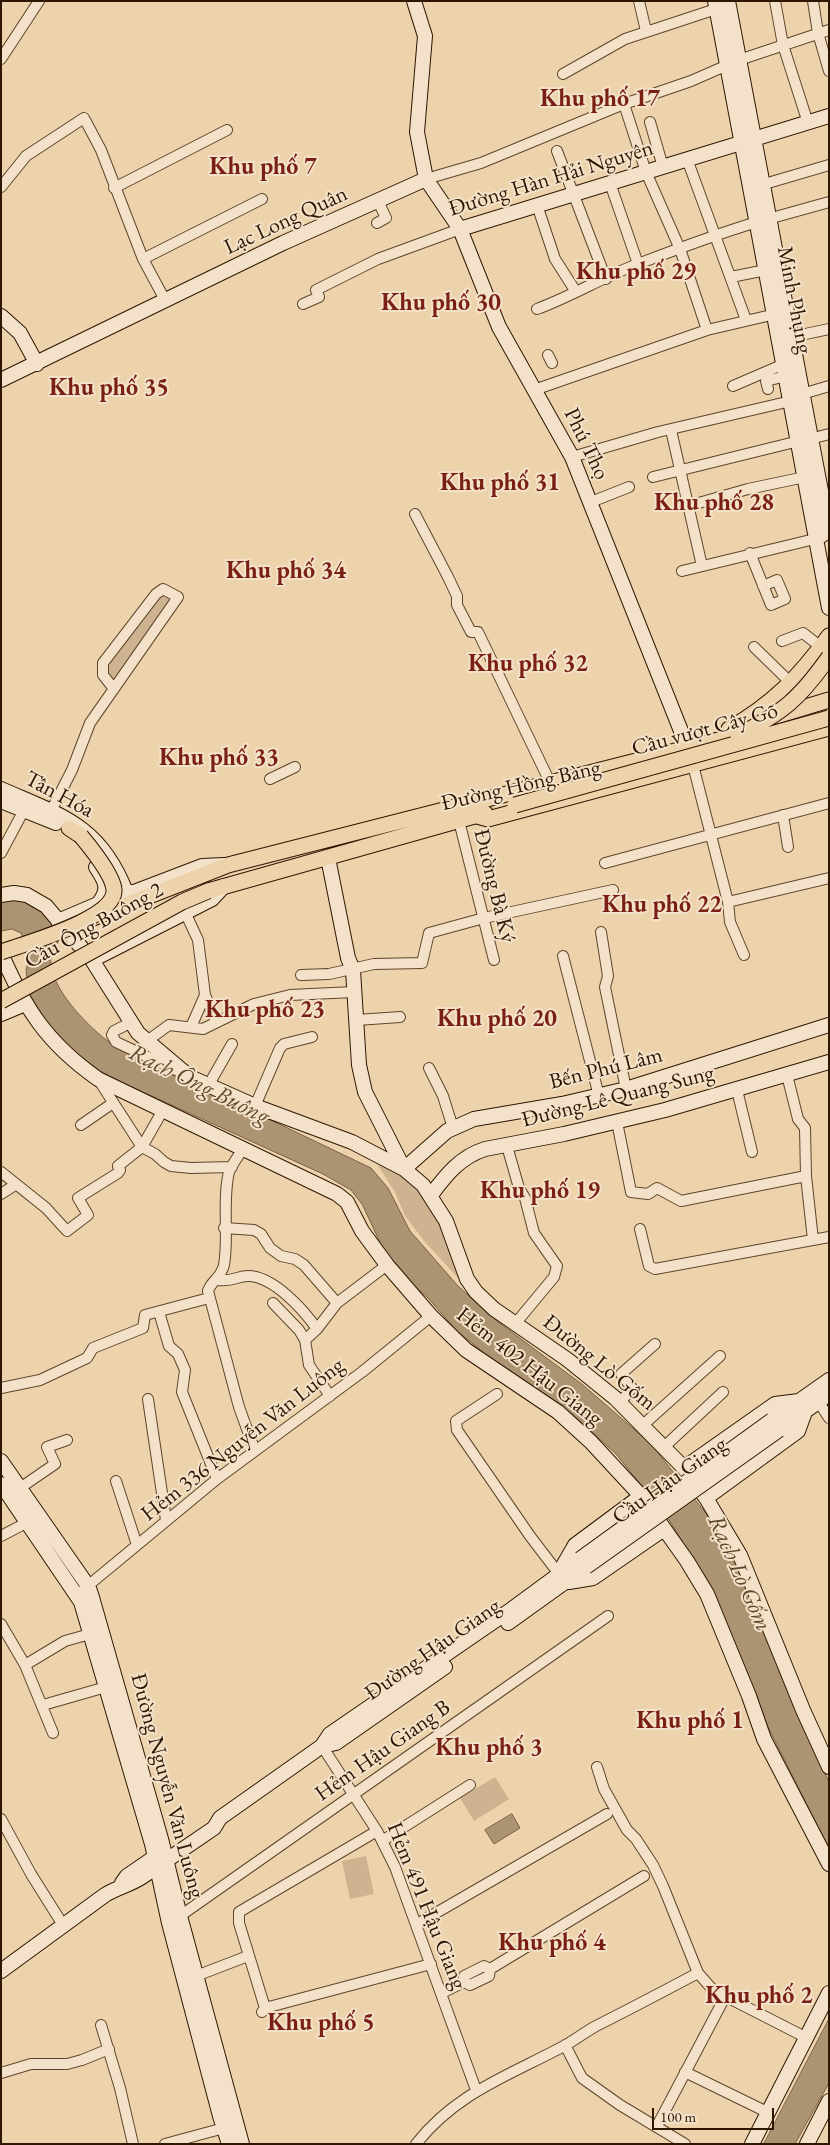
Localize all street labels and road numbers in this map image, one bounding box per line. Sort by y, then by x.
street label: Đường Hàn Hải Nguyên [446,135,656,223]
street label: Lạc Long Quân [220,181,352,261]
street label: Minh Phụng [771,244,817,356]
street label: Phú Thọ [557,404,615,484]
street label: Cầu vượt Cây Gõ [629,698,781,762]
street label: Đường Hồng Bàng [439,755,603,817]
street label: Tân Hóa [20,766,98,824]
street label: Đường Bà Ký [467,826,521,946]
street label: Cầu Ông Buông 2 [20,877,168,975]
street label: Bến Phú Lâm [547,1042,665,1096]
street label: Đường Lê Quang Sung [519,1060,717,1134]
street label: Hẻm 402 Hậu Giang [451,1302,607,1432]
street label: Đường Lò Gốm [537,1309,661,1417]
street label: Hẻm 336 Nguyễn Văn Luông [136,1353,350,1527]
street label: Cầu Hậu Giang [607,1432,733,1530]
street label: Đường Hậu Giang [360,1593,506,1707]
street label: Đường Nguyễn Văn Luông [124,1671,210,1901]
street label: Hẻm Hậu Giang B [310,1695,456,1807]
street label: Hẻm 491 Hậu Giang [380,1819,472,1993]

